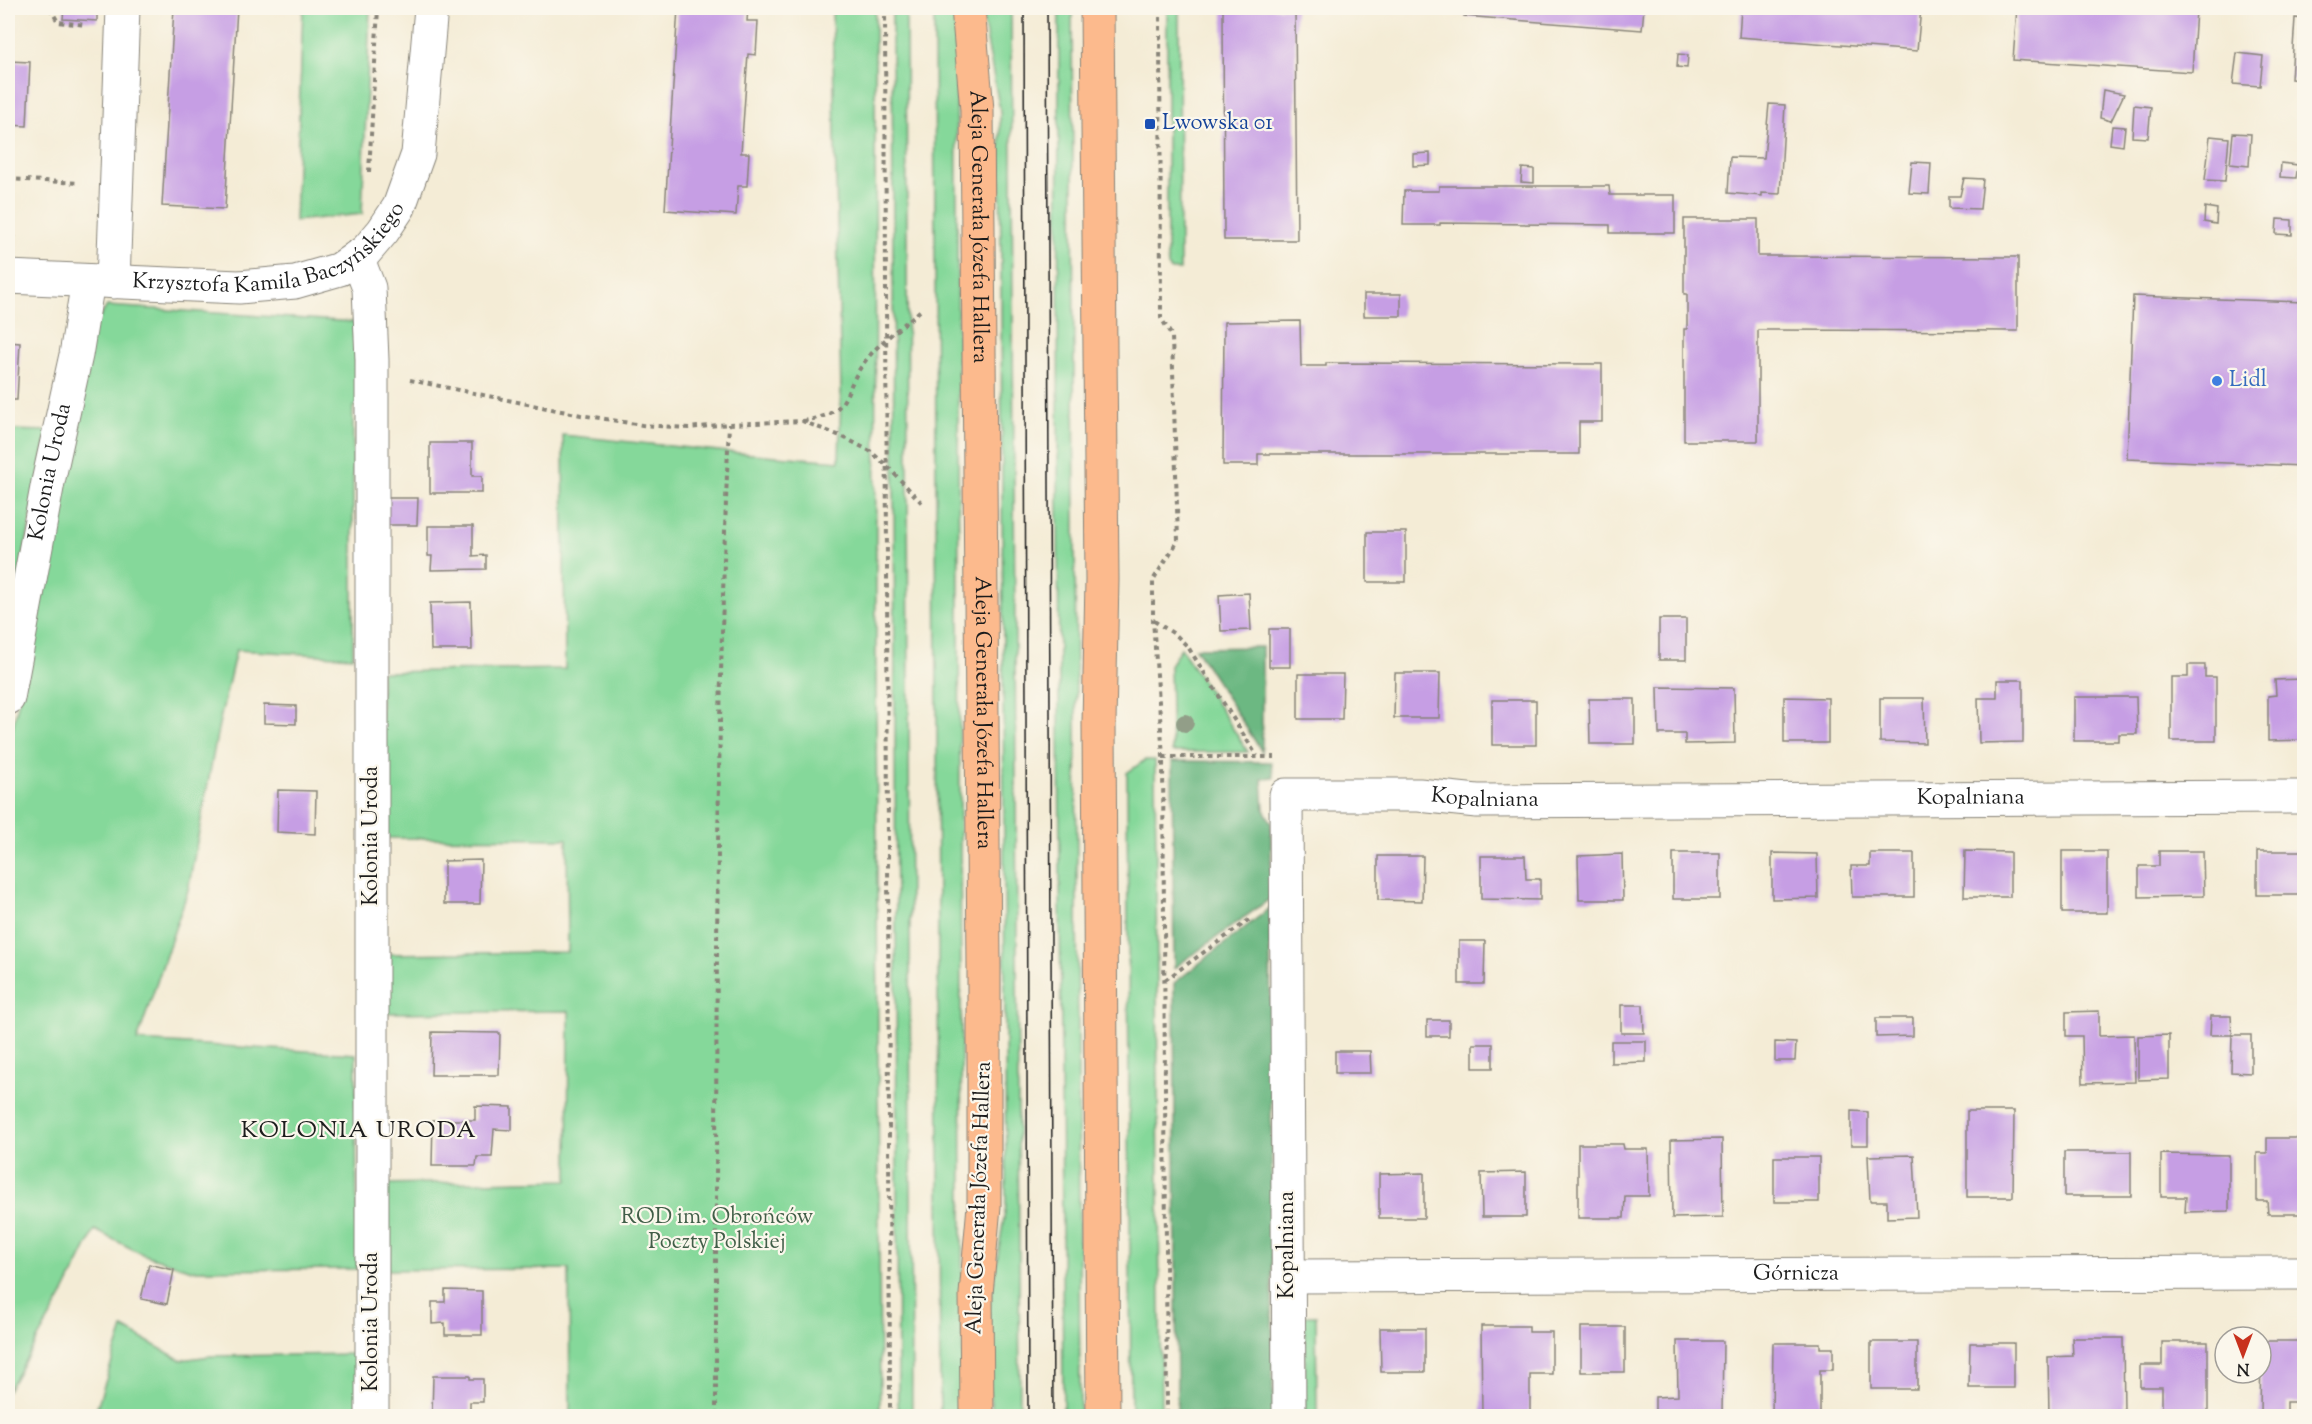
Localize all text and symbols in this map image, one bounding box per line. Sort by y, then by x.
street label: Aleja Generała Józefa Hallera [959,89,995,363]
place label: Lwowska 01 [1162,108,1273,140]
marker: Lwowska 01 [1143,117,1157,131]
street label: Krzysztofa Kamila Baczyńskiego [132,196,414,303]
place label: Lidl [2229,365,2267,397]
marker: Lidl [2210,374,2224,388]
street label: Kolonia Uroda [21,400,81,544]
street label: Aleja Generała Józefa Hallera [965,576,999,849]
street label: Kolonia Uroda [356,766,388,906]
street label: Kopalniana [1429,780,1539,817]
street label: Kopalniana [1917,782,2025,815]
street label: Aleja Generała Józefa Hallera [959,1061,1001,1335]
district label: KOLONIA URODA [241,1114,477,1148]
street label: Kopalniana [1272,1191,1304,1299]
park label: ROD im. Obrońców Poczty Polskiej [621,1202,814,1259]
street label: Kolonia Uroda [356,1252,388,1392]
street label: Górnicza [1753,1258,1839,1291]
north arrow [2213,1325,2273,1385]
text: N [2236,1356,2249,1379]

